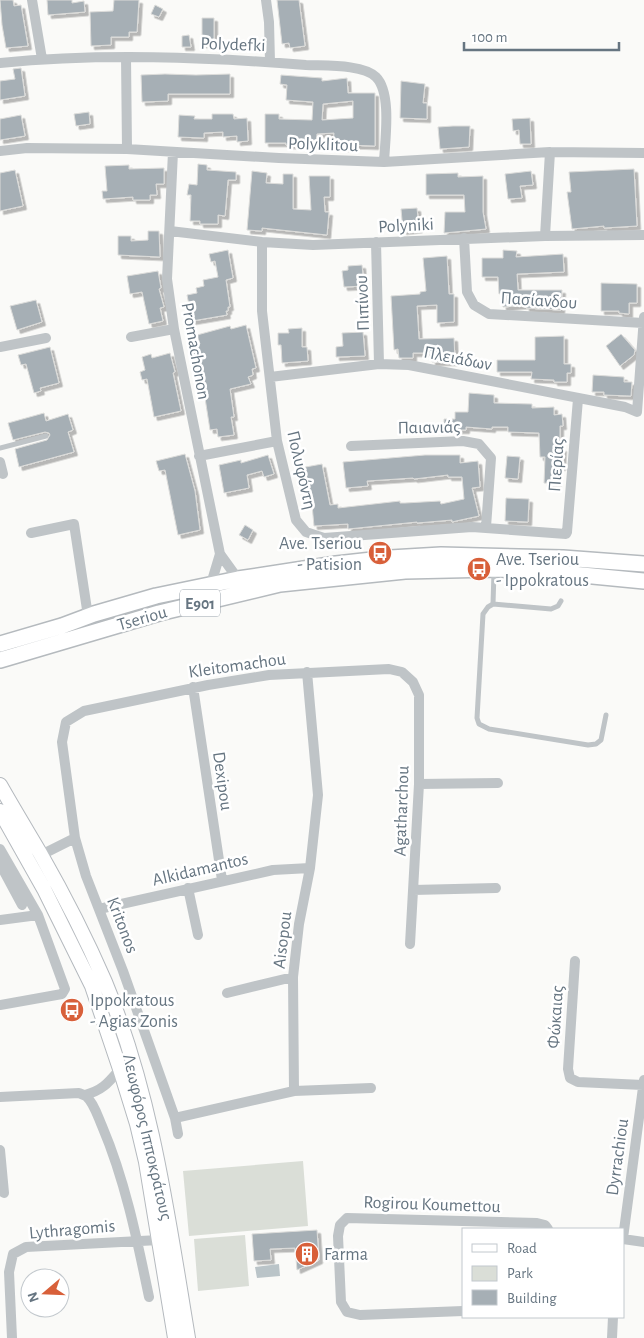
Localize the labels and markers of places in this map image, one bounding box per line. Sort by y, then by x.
place label: Ave. Tseriou - Patision [279,535,362,574]
bus stop icon: Ave. Tseriou - Patision [367,540,393,566]
place label: Ave. Tseriou - Ippokratous [496,551,589,590]
bus stop icon: Ave. Tseriou - Ippokratous [466,556,492,582]
place label: Ippokratous - Agias Zonis [90,992,178,1031]
bus stop icon: Ippokratous - Agias Zonis [59,997,85,1023]
building icon: Farma [294,1241,320,1267]
place label: Farma [324,1246,368,1264]

